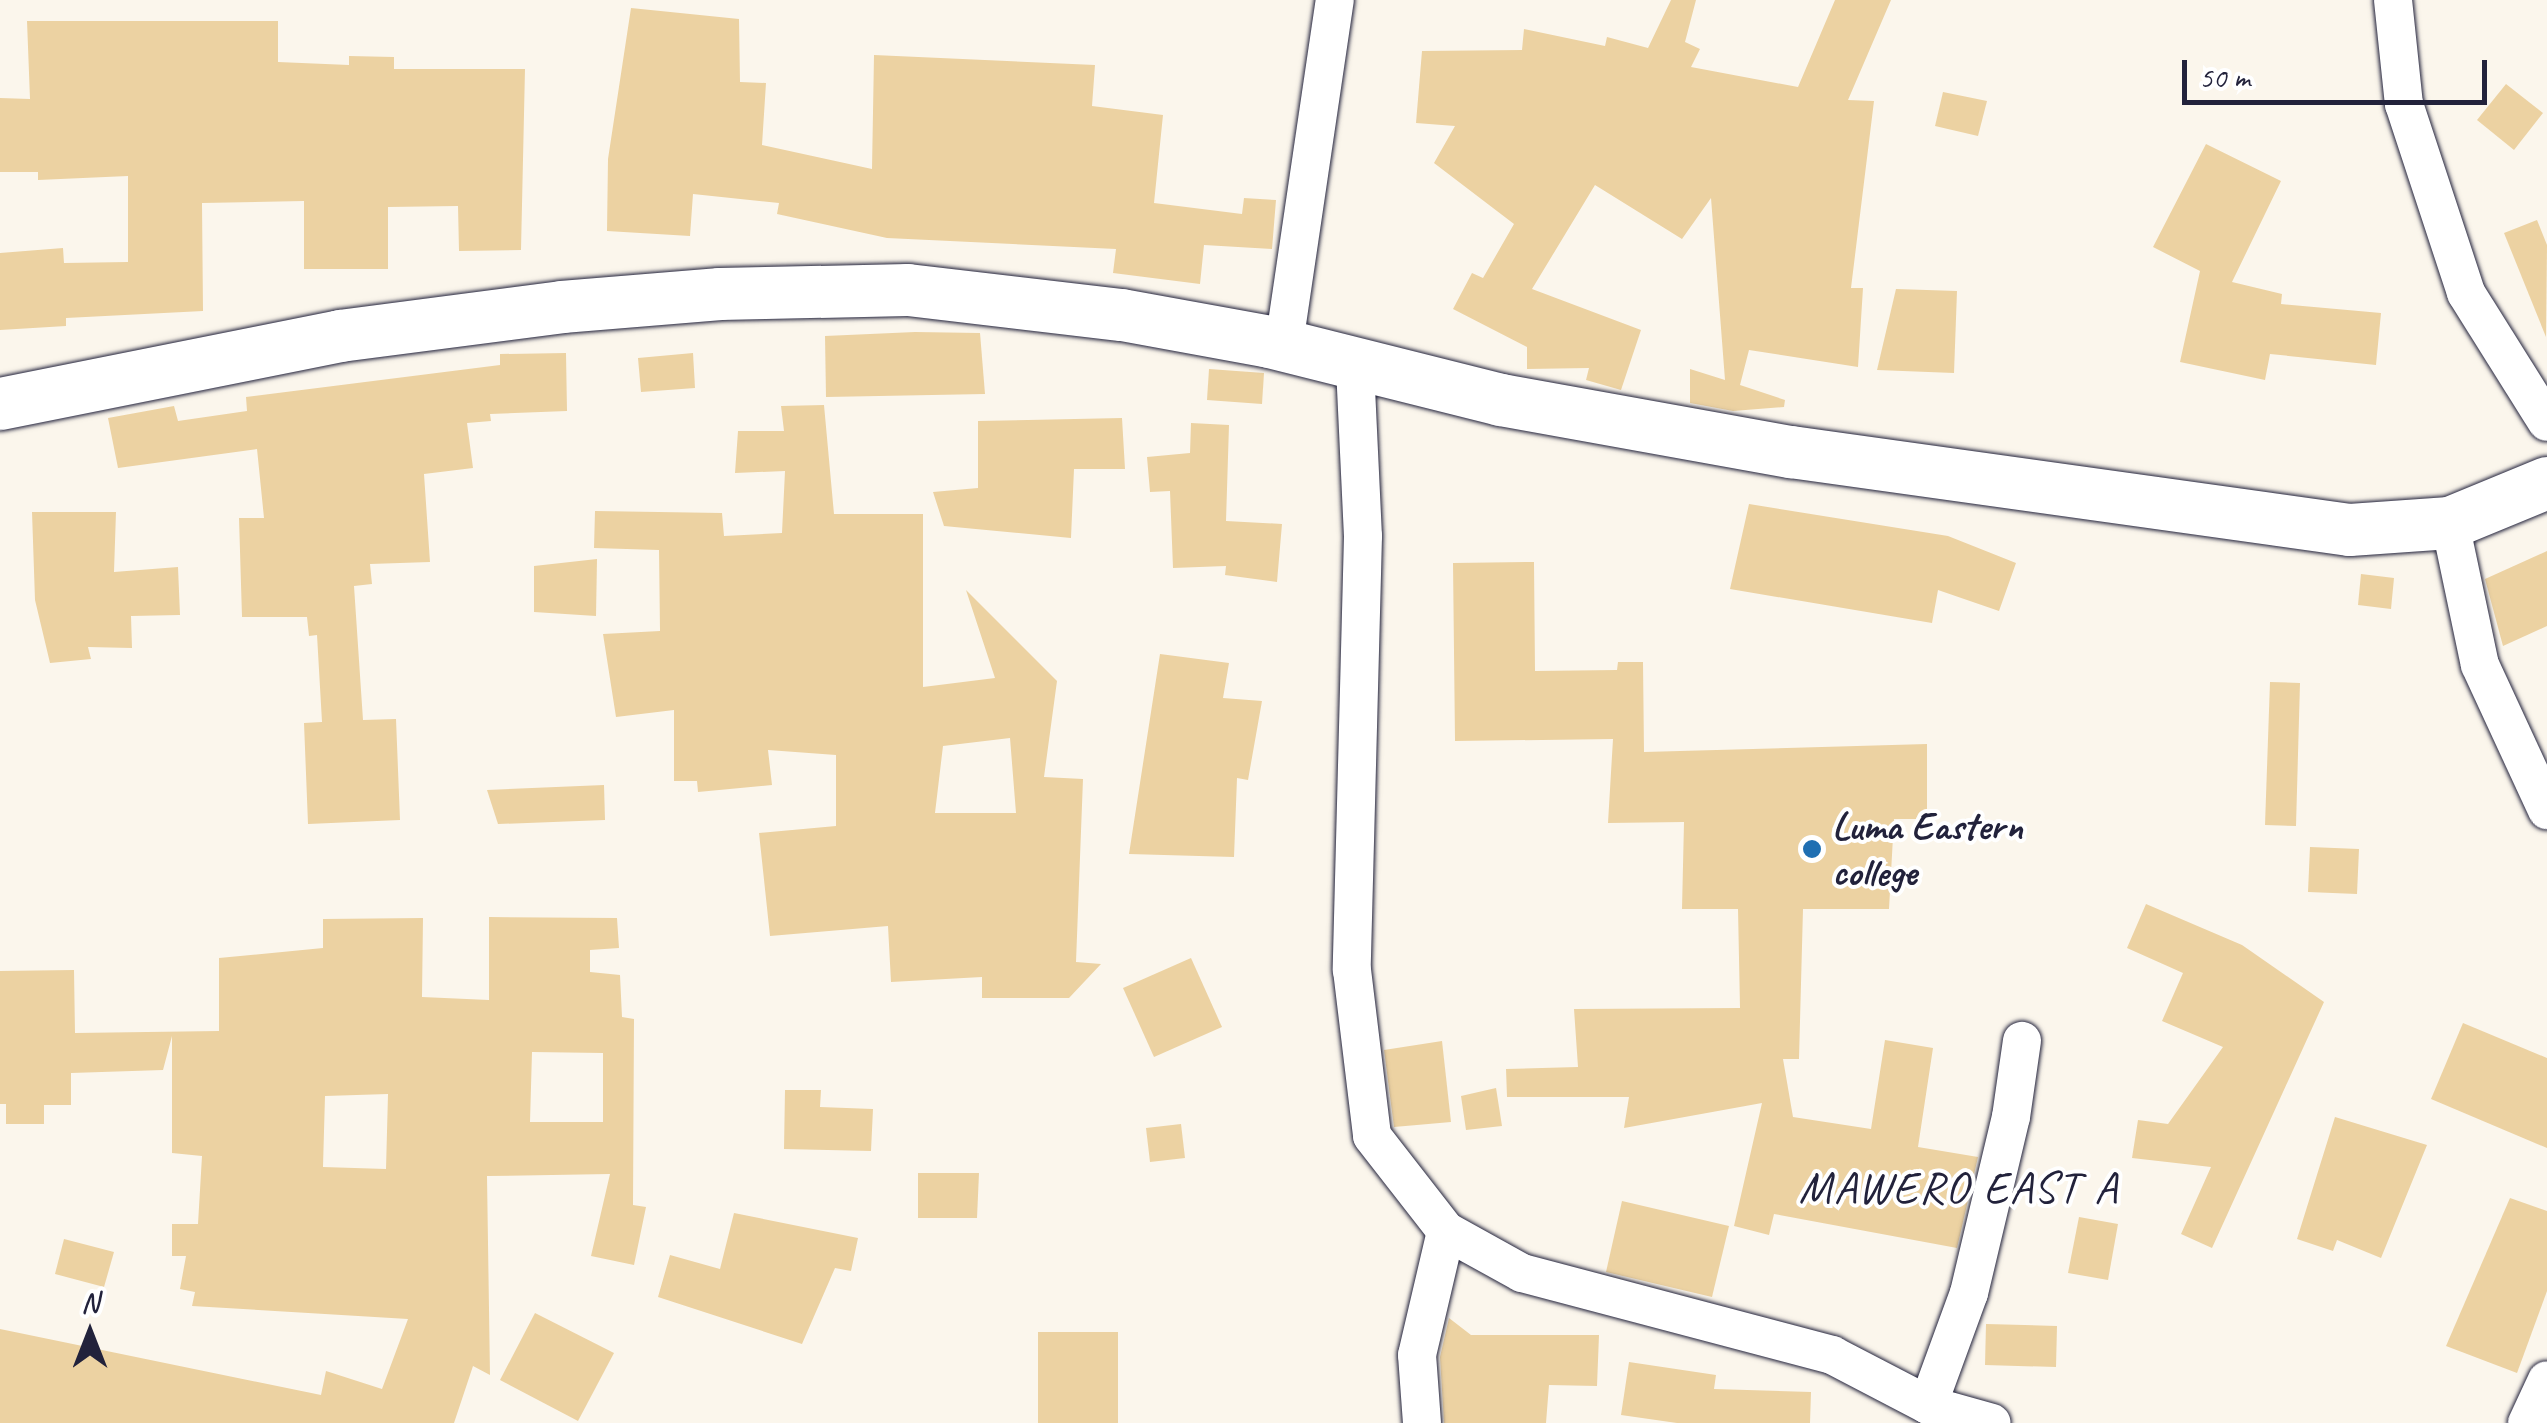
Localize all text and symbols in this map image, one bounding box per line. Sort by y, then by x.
scale bar [2187,40,2492,102]
text: 50 m [2199,58,2250,96]
place label: Luma Eastern college [1832,802,2024,896]
marker: Luma Eastern college [1801,838,1823,860]
district label: MAWERO EAST A [1799,1161,2119,1215]
north arrow [40,1283,140,1383]
text: N [81,1285,99,1320]

